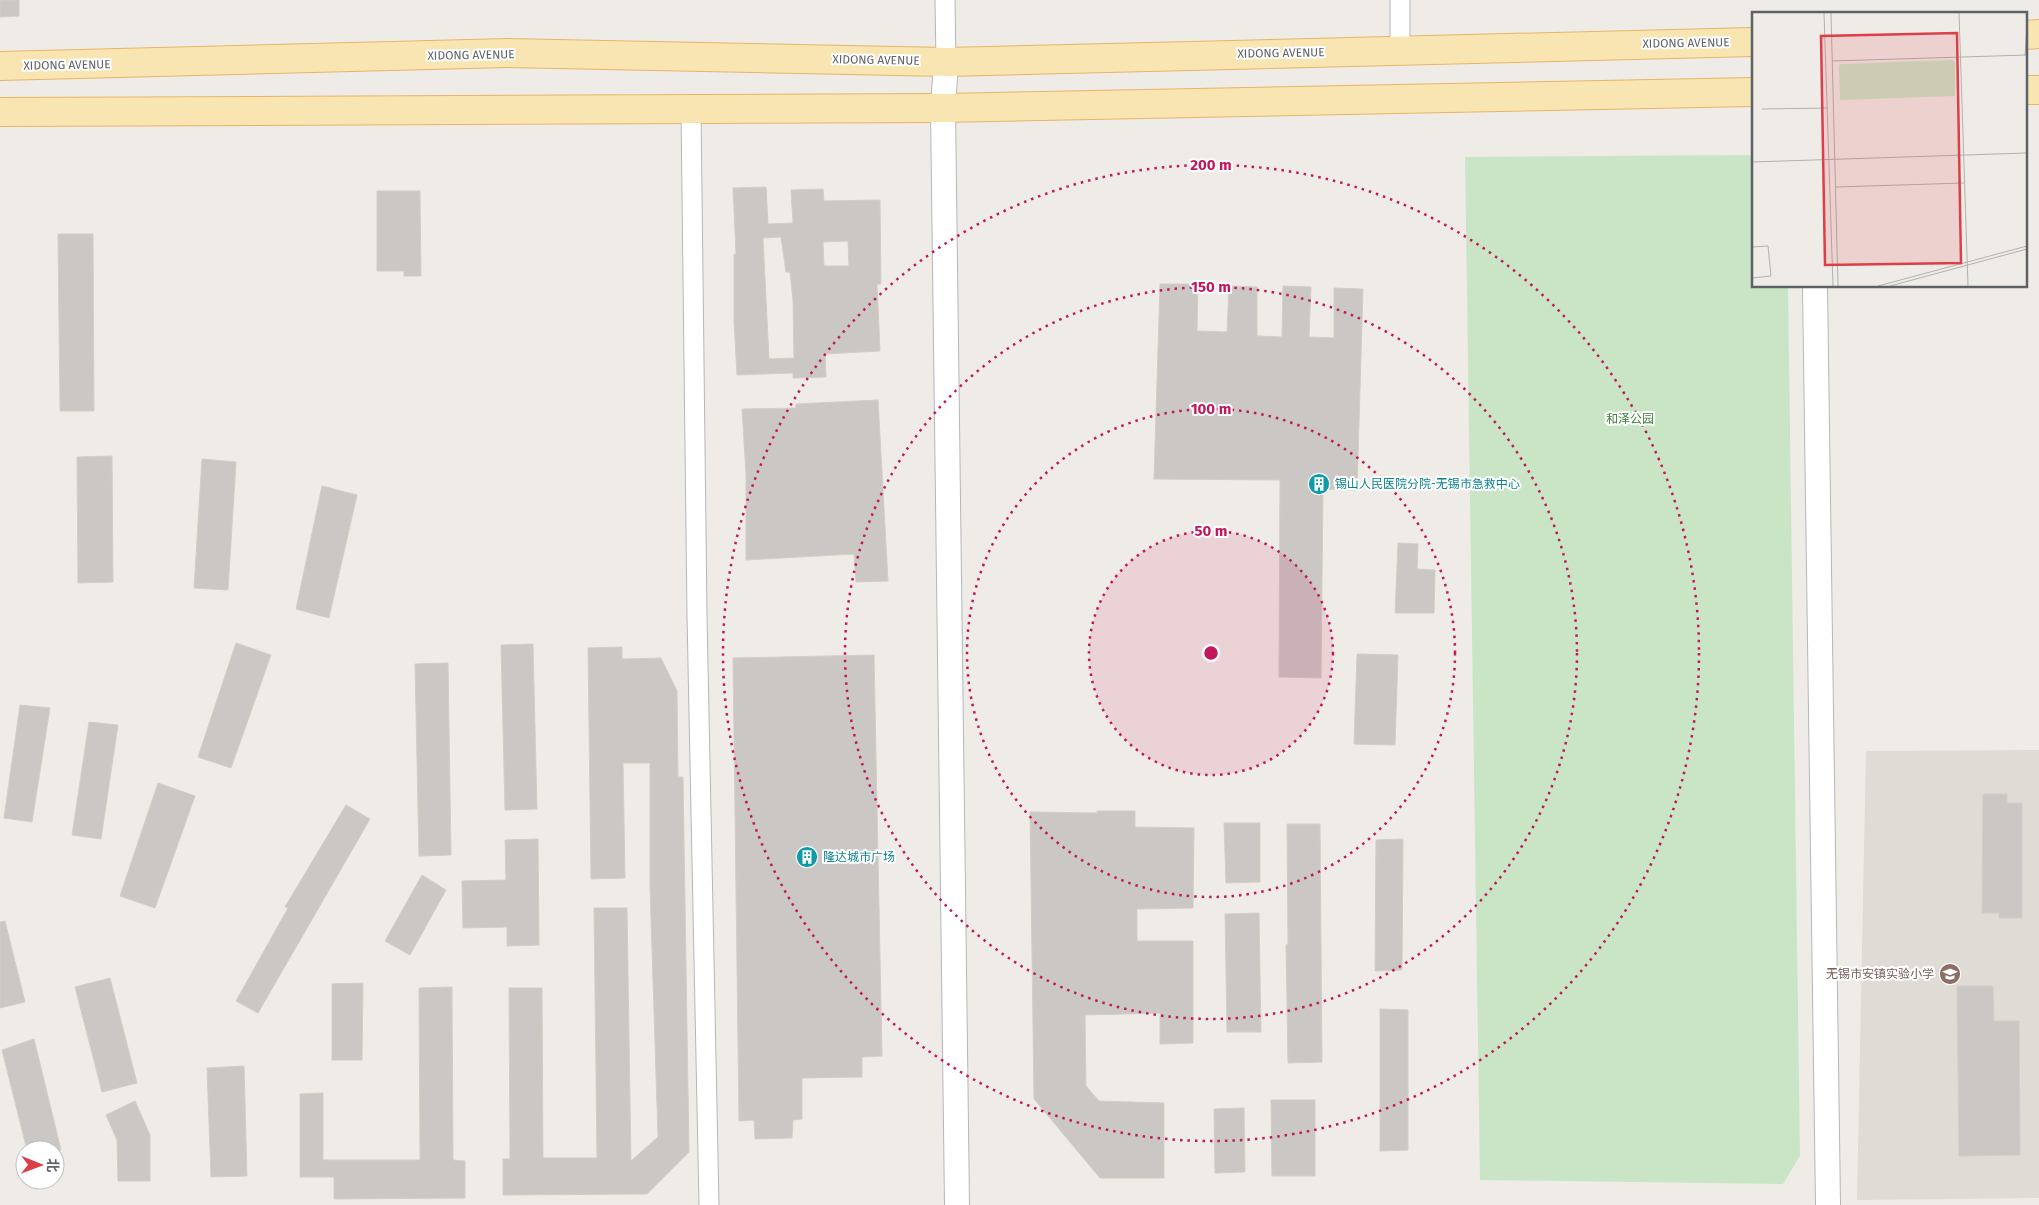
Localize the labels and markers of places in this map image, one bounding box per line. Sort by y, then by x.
building icon: 锡山人民医院分院-无锡市急救中心 [1307,472,1331,496]
place label: 锡山人民医院分院-无锡市急救中心 [1335,477,1520,491]
centre of rings [1202,644,1220,662]
building icon: 隆达城市广场 [795,845,819,869]
place label: 隆达城市广场 [823,850,895,864]
school or university icon: 无锡市安镇实验小学 [1938,962,1962,986]
place label: 无锡市安镇实验小学 [1826,967,1934,981]

